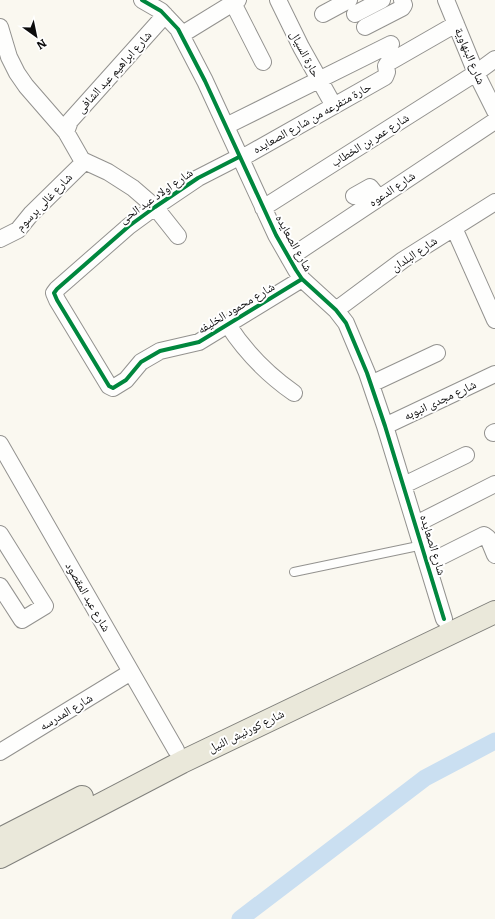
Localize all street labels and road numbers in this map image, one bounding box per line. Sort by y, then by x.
street label: شارع البنهاوية [451,24,491,87]
street label: شارع ابراهيم عبد الشافى [71,26,155,117]
street label: حارة السيال [286,27,326,80]
street label: حارة متفرعه من شارع الصعايده [249,77,374,157]
street label: شارع عمر بن الخطاب [327,108,412,170]
street label: شارع اولاد عبد الحى [115,163,196,227]
street label: شارع الدعوه [364,166,418,210]
street label: شارع غالى برسوم [11,168,76,235]
street label: شارع الصعايده [272,211,318,274]
street label: شارع البلدان [387,231,440,275]
street label: شارع محمود الخليفه [193,277,278,337]
street label: شارع مجدى انبوبه [400,374,479,424]
street label: شارع الصعايده [416,512,452,577]
street label: شارع عبد المقصود [62,558,116,635]
street label: شارع المدرسه [35,688,96,734]
street label: شارع كورنيش النيل [204,704,287,756]

